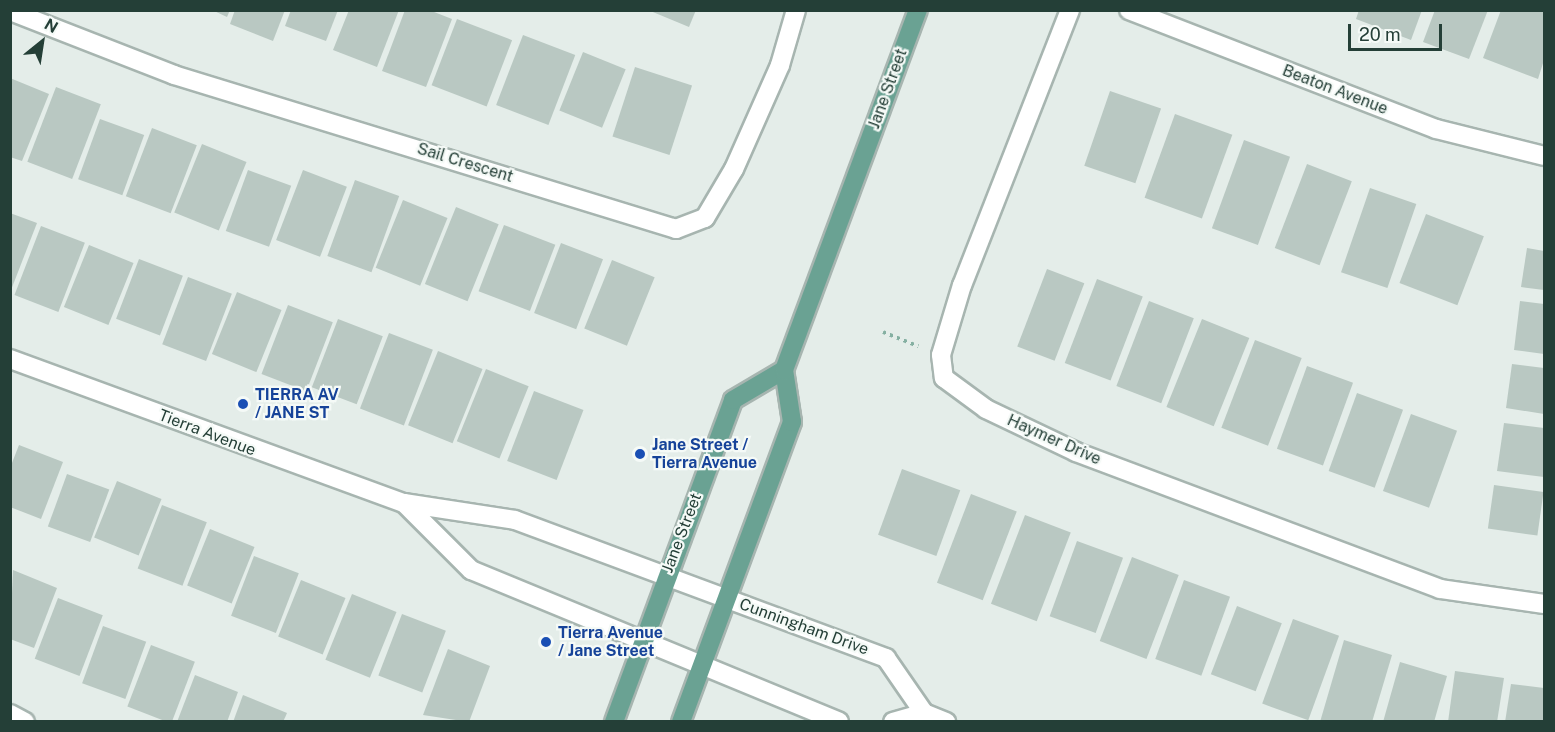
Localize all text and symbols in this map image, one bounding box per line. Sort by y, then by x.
north arrow [12,12,72,72]
scale bar [1351,12,1446,50]
text: N [41,15,61,37]
text: 20 m [1359,24,1401,45]
street label: Jane Street [865,46,911,132]
street label: Beaton Avenue [1280,61,1390,119]
street label: Sail Crescent [415,139,515,187]
place label: TIERRA AV / JANE ST [255,385,339,423]
marker: TIERRA AV / JANE ST [236,397,250,411]
street label: Tierra Avenue [156,406,258,460]
street label: Haymer Drive [1004,411,1104,469]
place label: Jane Street / Tierra Avenue [652,435,757,473]
marker: Jane Street / Tierra Avenue [633,447,647,461]
street label: Jane Street [658,490,706,576]
street label: Cunningham Drive [737,595,871,659]
place label: Tierra Avenue / Jane Street [558,623,663,661]
marker: Tierra Avenue / Jane Street [539,635,553,649]

